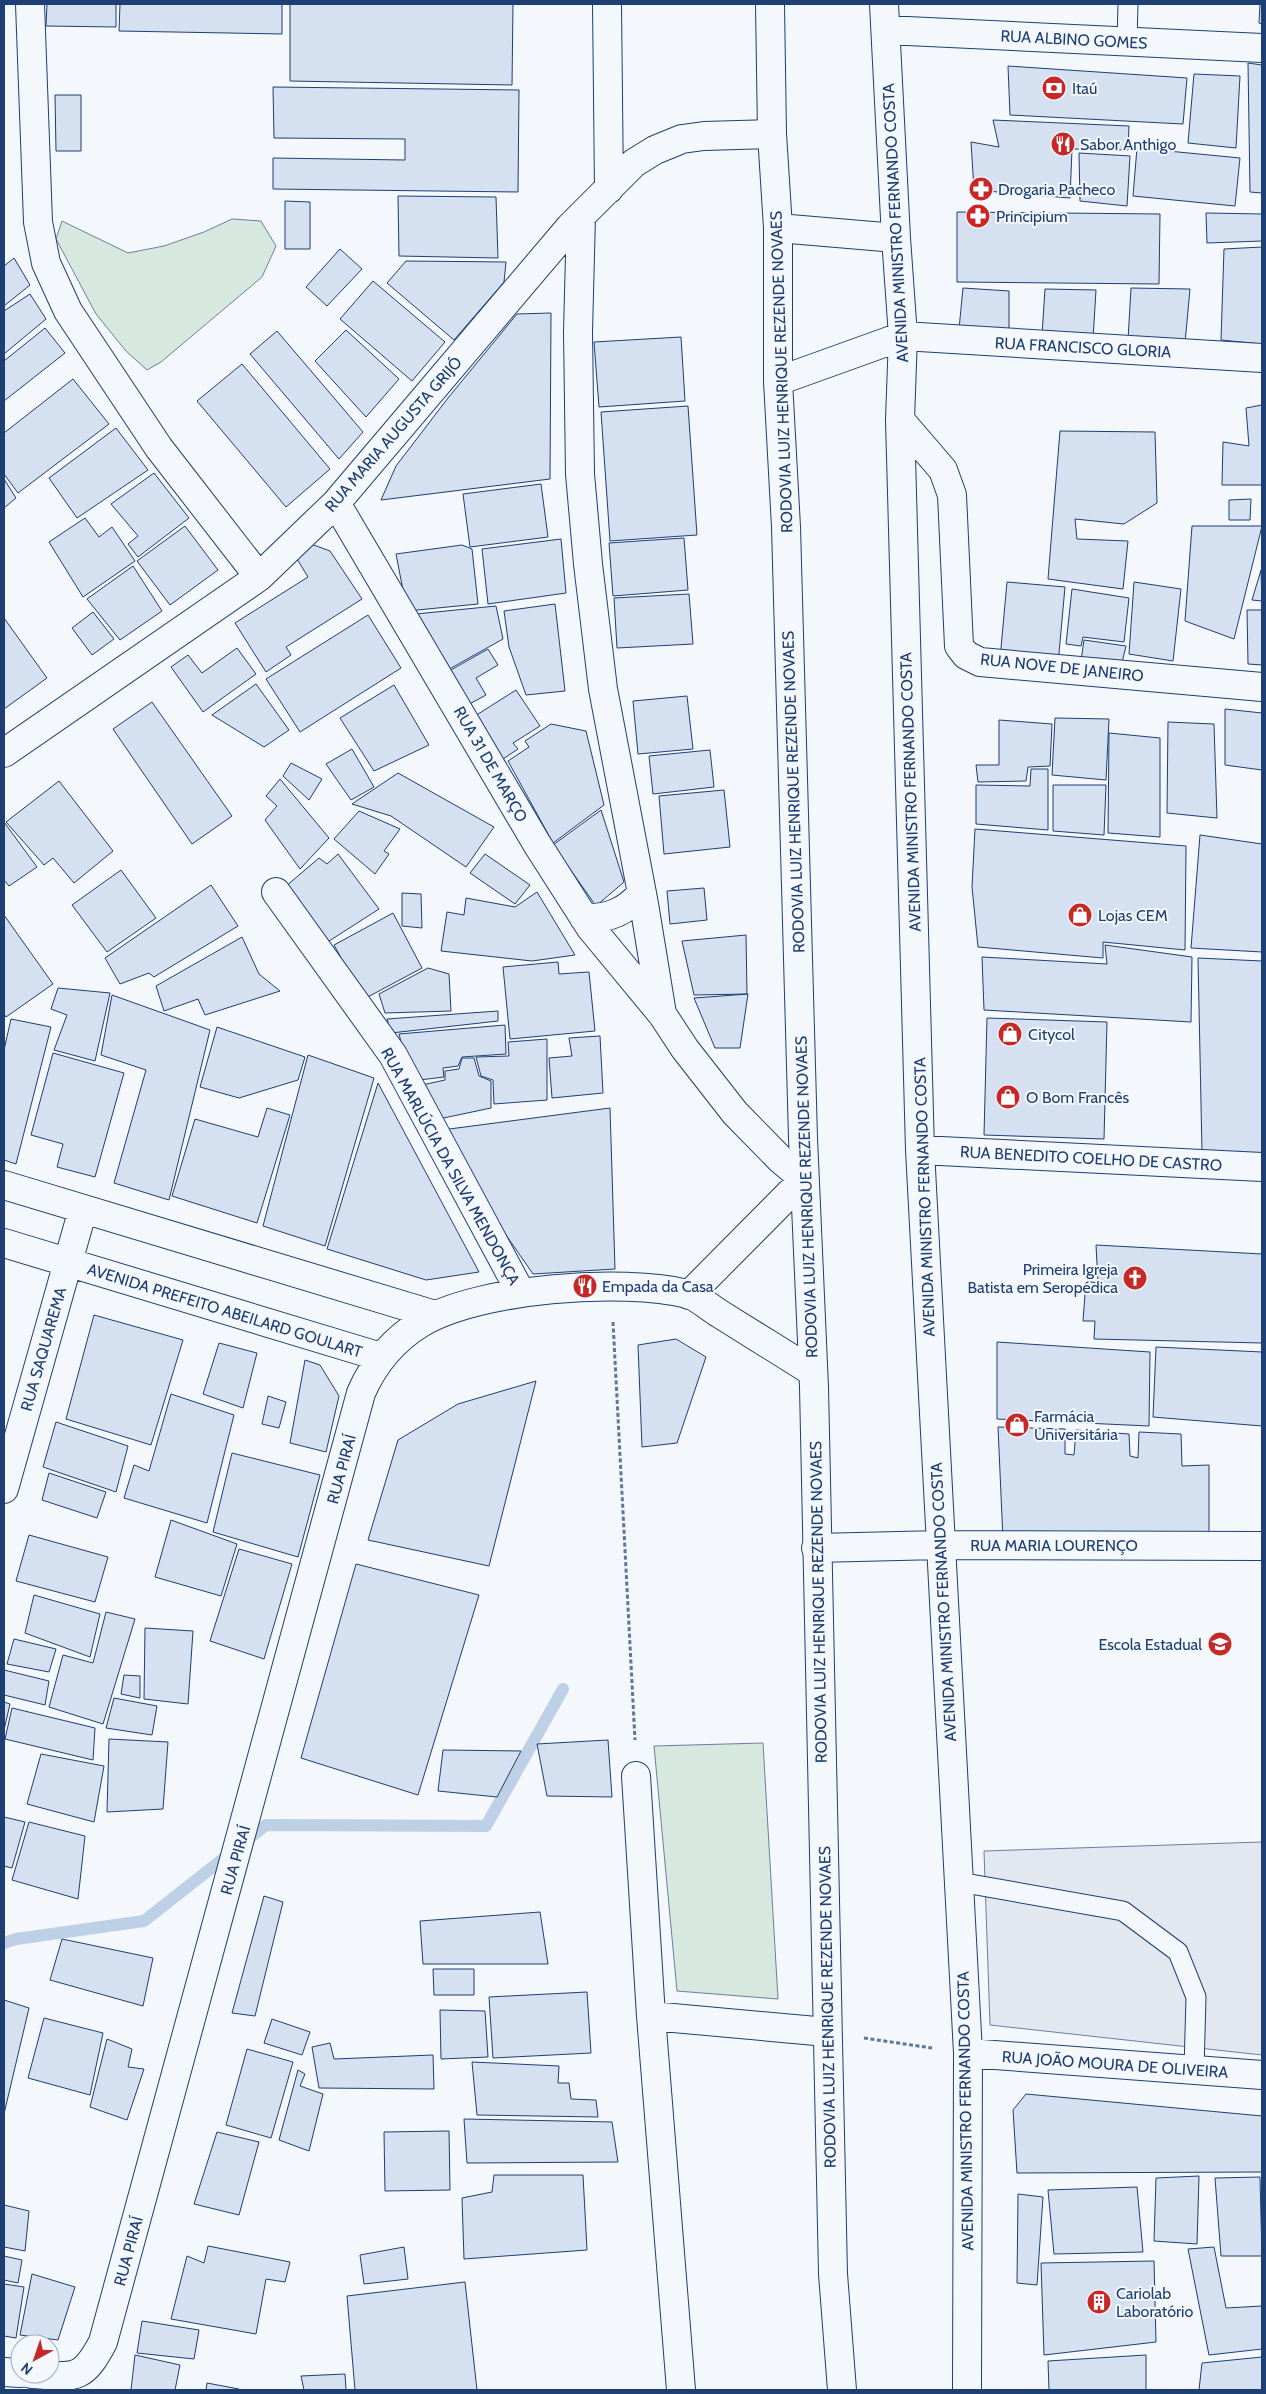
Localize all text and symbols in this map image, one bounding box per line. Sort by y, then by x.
street label: RUA ALBINO GOMES [1000,26,1148,53]
bank icon: Itaú [1041,75,1067,101]
place label: Itaú [1072,79,1097,98]
street label: AVENIDA MINISTRO FERNANDO COSTA [879,83,912,363]
restaurant icon: Sabor Anthigo [1050,131,1076,157]
place label: Sabor Anthigo [1080,135,1176,154]
pharmacy icon: Drogaria Pacheco [968,176,994,202]
place label: Drogaria Pacheco [998,180,1115,199]
pharmacy icon: Principium [965,203,991,229]
place label: Principium [996,207,1068,226]
street label: RODOVIA LUIZ HENRIQUE REZENDE NOVAES [766,211,797,533]
street label: RUA FRANCISCO GLORIA [994,333,1172,362]
street label: RUA MARIA AUGUSTA GRIJÓ [321,353,466,516]
street label: RODOVIA LUIZ HENRIQUE REZENDE NOVAES [778,631,809,953]
street label: RUA NOVE DE JANEIRO [979,649,1145,686]
street label: AVENIDA MINISTRO FERNANDO COSTA [896,652,925,932]
street label: RUA 31 DE MARÇO [450,703,531,825]
shop icon: Lojas CEM [1067,902,1093,928]
place label: Lojas CEM [1098,906,1168,925]
shop icon: Citycol [997,1021,1023,1047]
place label: Citycol [1028,1025,1075,1044]
street label: RODOVIA LUIZ HENRIQUE REZENDE NOVAES [791,1036,822,1358]
street label: RUA MARLÚCIA DA SILVA MENDONÇA [377,1044,524,1288]
street label: AVENIDA MINISTRO FERNANDO COSTA [910,1057,939,1337]
shop icon: O Bom Francês [995,1084,1021,1110]
place label: O Bom Francês [1026,1088,1129,1107]
street label: RUA BENEDITO COELHO DE CASTRO [959,1142,1223,1175]
street label: AVENIDA PREFEITO ABEILARD GOULART [85,1259,365,1362]
place label: Primeira Igreja Batista em Seropédica [968,1260,1118,1297]
church icon: Primeira Igreja Batista em Seropédica [1122,1265,1148,1291]
restaurant icon: Empada da Casa [572,1273,598,1299]
place label: Empada da Casa [602,1277,714,1296]
street label: RUA SAQUAREMA [17,1285,70,1413]
place label: Farmácia Universitária [1034,1407,1118,1444]
shop icon: Farmácia Universitária [1004,1412,1030,1438]
street label: RUA PIRAÍ [323,1432,360,1506]
street label: RODOVIA LUIZ HENRIQUE REZENDE NOVAES [806,1441,831,1763]
street label: AVENIDA MINISTRO FERNANDO COSTA [927,1462,960,1742]
street label: RUA MARIA LOURENÇO [970,1536,1138,1555]
school or university icon: Escola Estadual [1207,1631,1233,1657]
place label: Escola Estadual [1098,1635,1202,1654]
street label: RUA PIRAÍ [217,1823,254,1897]
street label: RODOVIA LUIZ HENRIQUE REZENDE NOVAES [815,1846,840,2168]
street label: AVENIDA MINISTRO FERNANDO COSTA [954,1971,977,2251]
street label: RUA JOÃO MOURA DE OLIVEIRA [1001,2047,1229,2082]
street label: RUA PIRAÍ [110,2214,147,2288]
place label: Cariolab Laboratório [1116,2284,1193,2321]
building icon: Cariolab Laboratório [1086,2289,1112,2315]
north arrow [10,2334,60,2384]
text: N [17,2359,36,2379]

